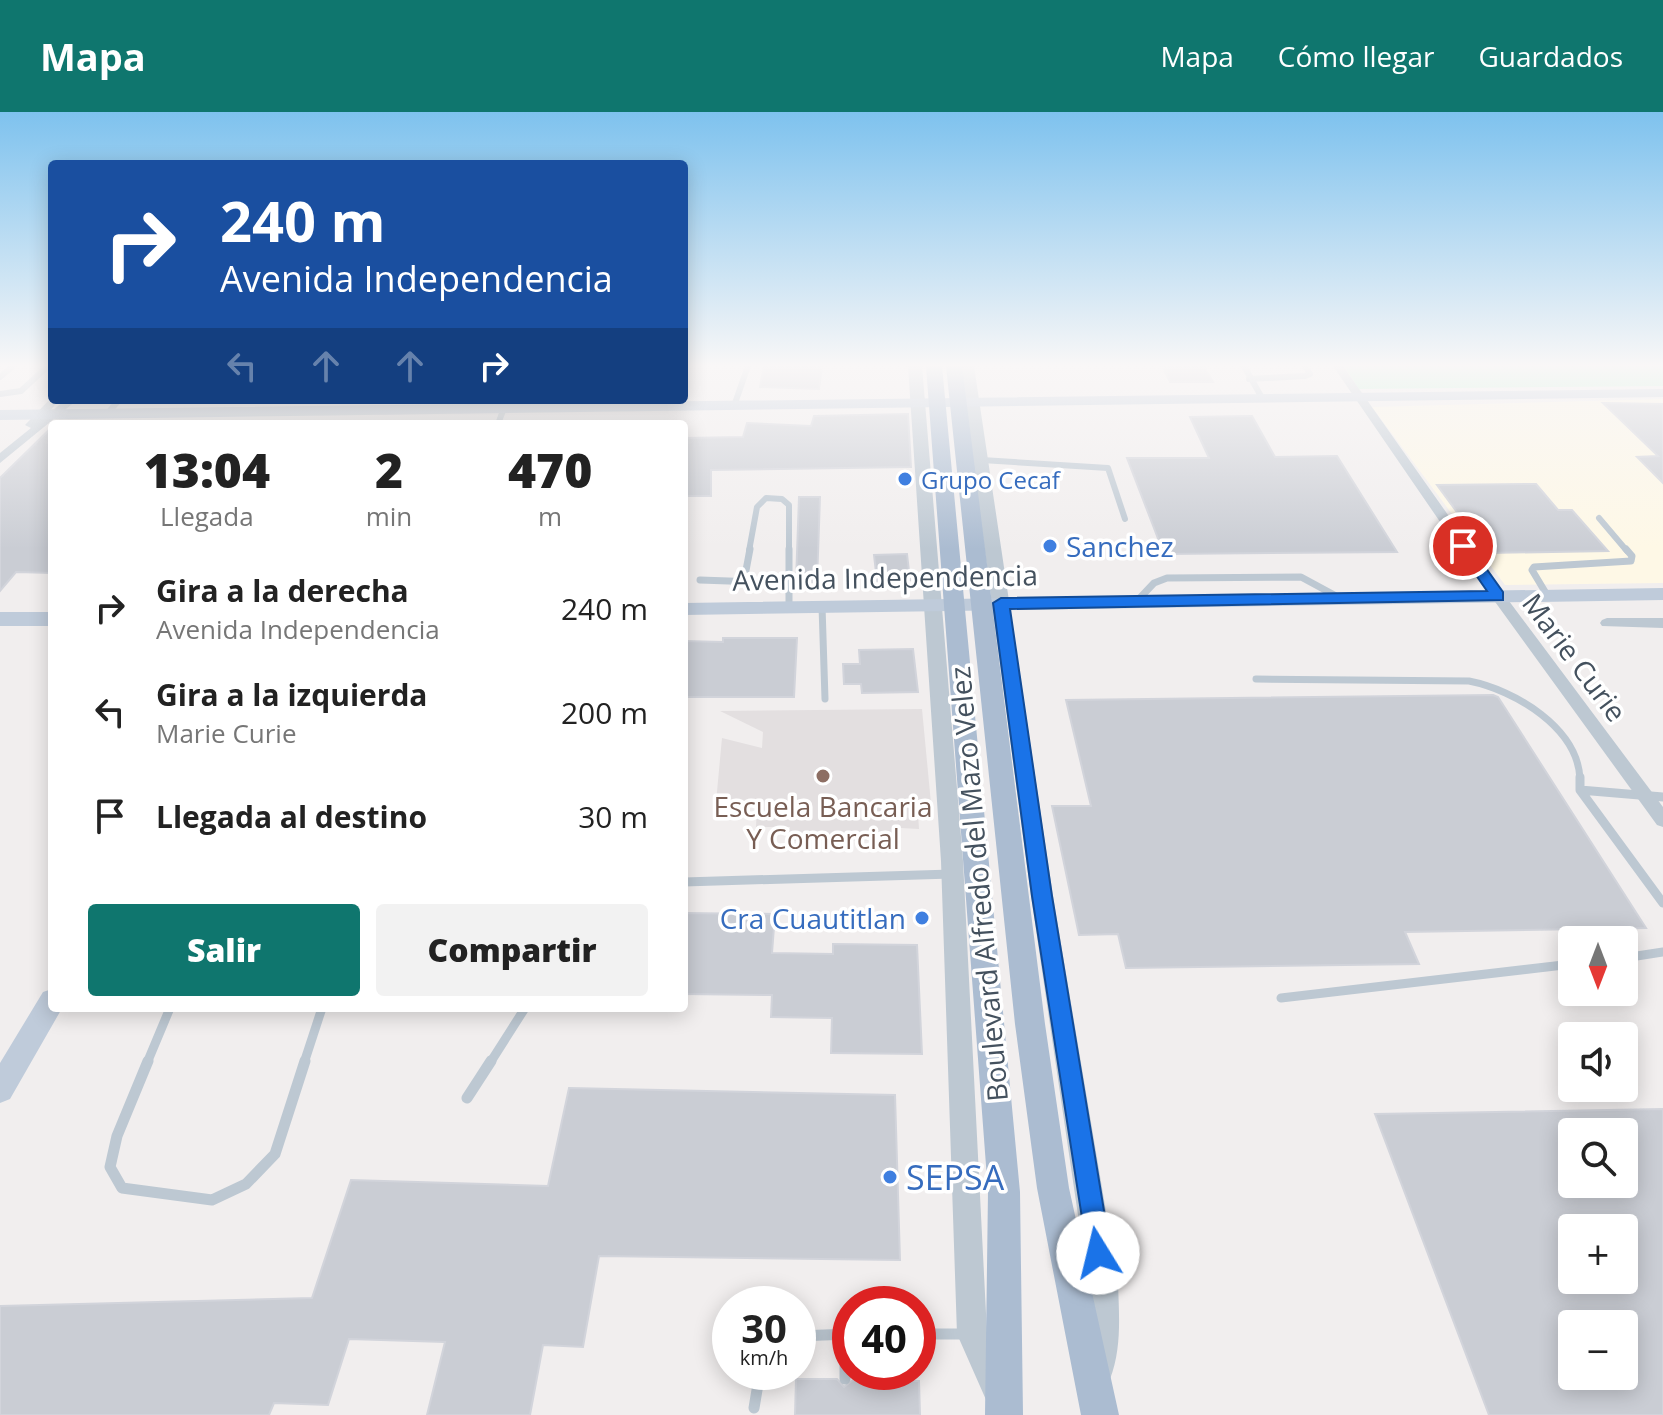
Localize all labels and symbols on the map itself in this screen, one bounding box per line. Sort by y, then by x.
place label: Grupo Cecaf [921,463,1062,496]
marker: Grupo Cecaf [896,470,914,488]
pin [1429,512,1497,580]
place label: Sanchez [1066,527,1174,565]
marker: Sanchez [1041,537,1059,555]
street label: Avenida Independencia [732,555,1038,599]
street label: Marie Curie [1514,585,1636,729]
street label: Boulevard Alfredo del Mazo Velez [940,665,1016,1103]
marker: Escuela Bancaria Y Comercial [814,767,832,785]
place label: Escuela Bancaria Y Comercial [714,787,932,857]
place label: Cra Cuautitlan [720,899,906,937]
marker: Cra Cuautitlan [913,909,931,927]
north arrow [1558,926,1638,1006]
place label: SEPSA [906,1154,1005,1200]
marker: SEPSA [881,1168,899,1186]
position arrow [1056,1211,1140,1295]
speed limit sign: 40 [832,1286,936,1390]

